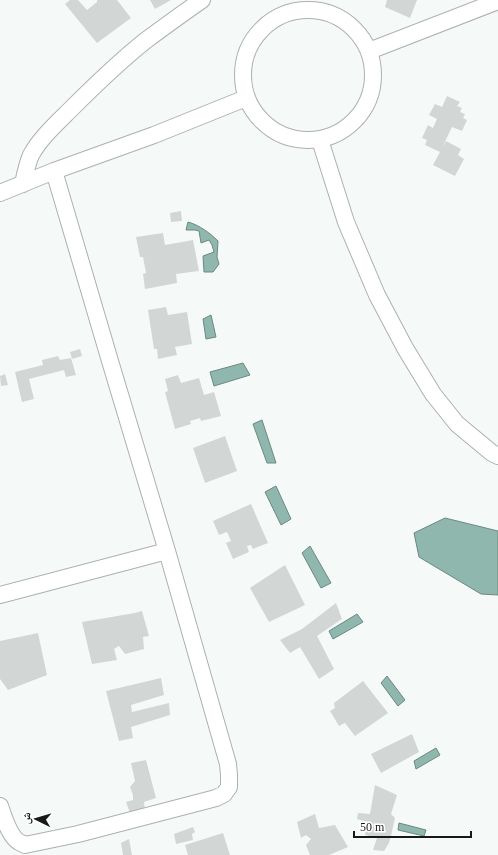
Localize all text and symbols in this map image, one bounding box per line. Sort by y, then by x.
north arrow [16,799,56,839]
text: ش [20,811,35,825]
scale bar [354,813,471,839]
text: 50 m [360,820,385,834]

